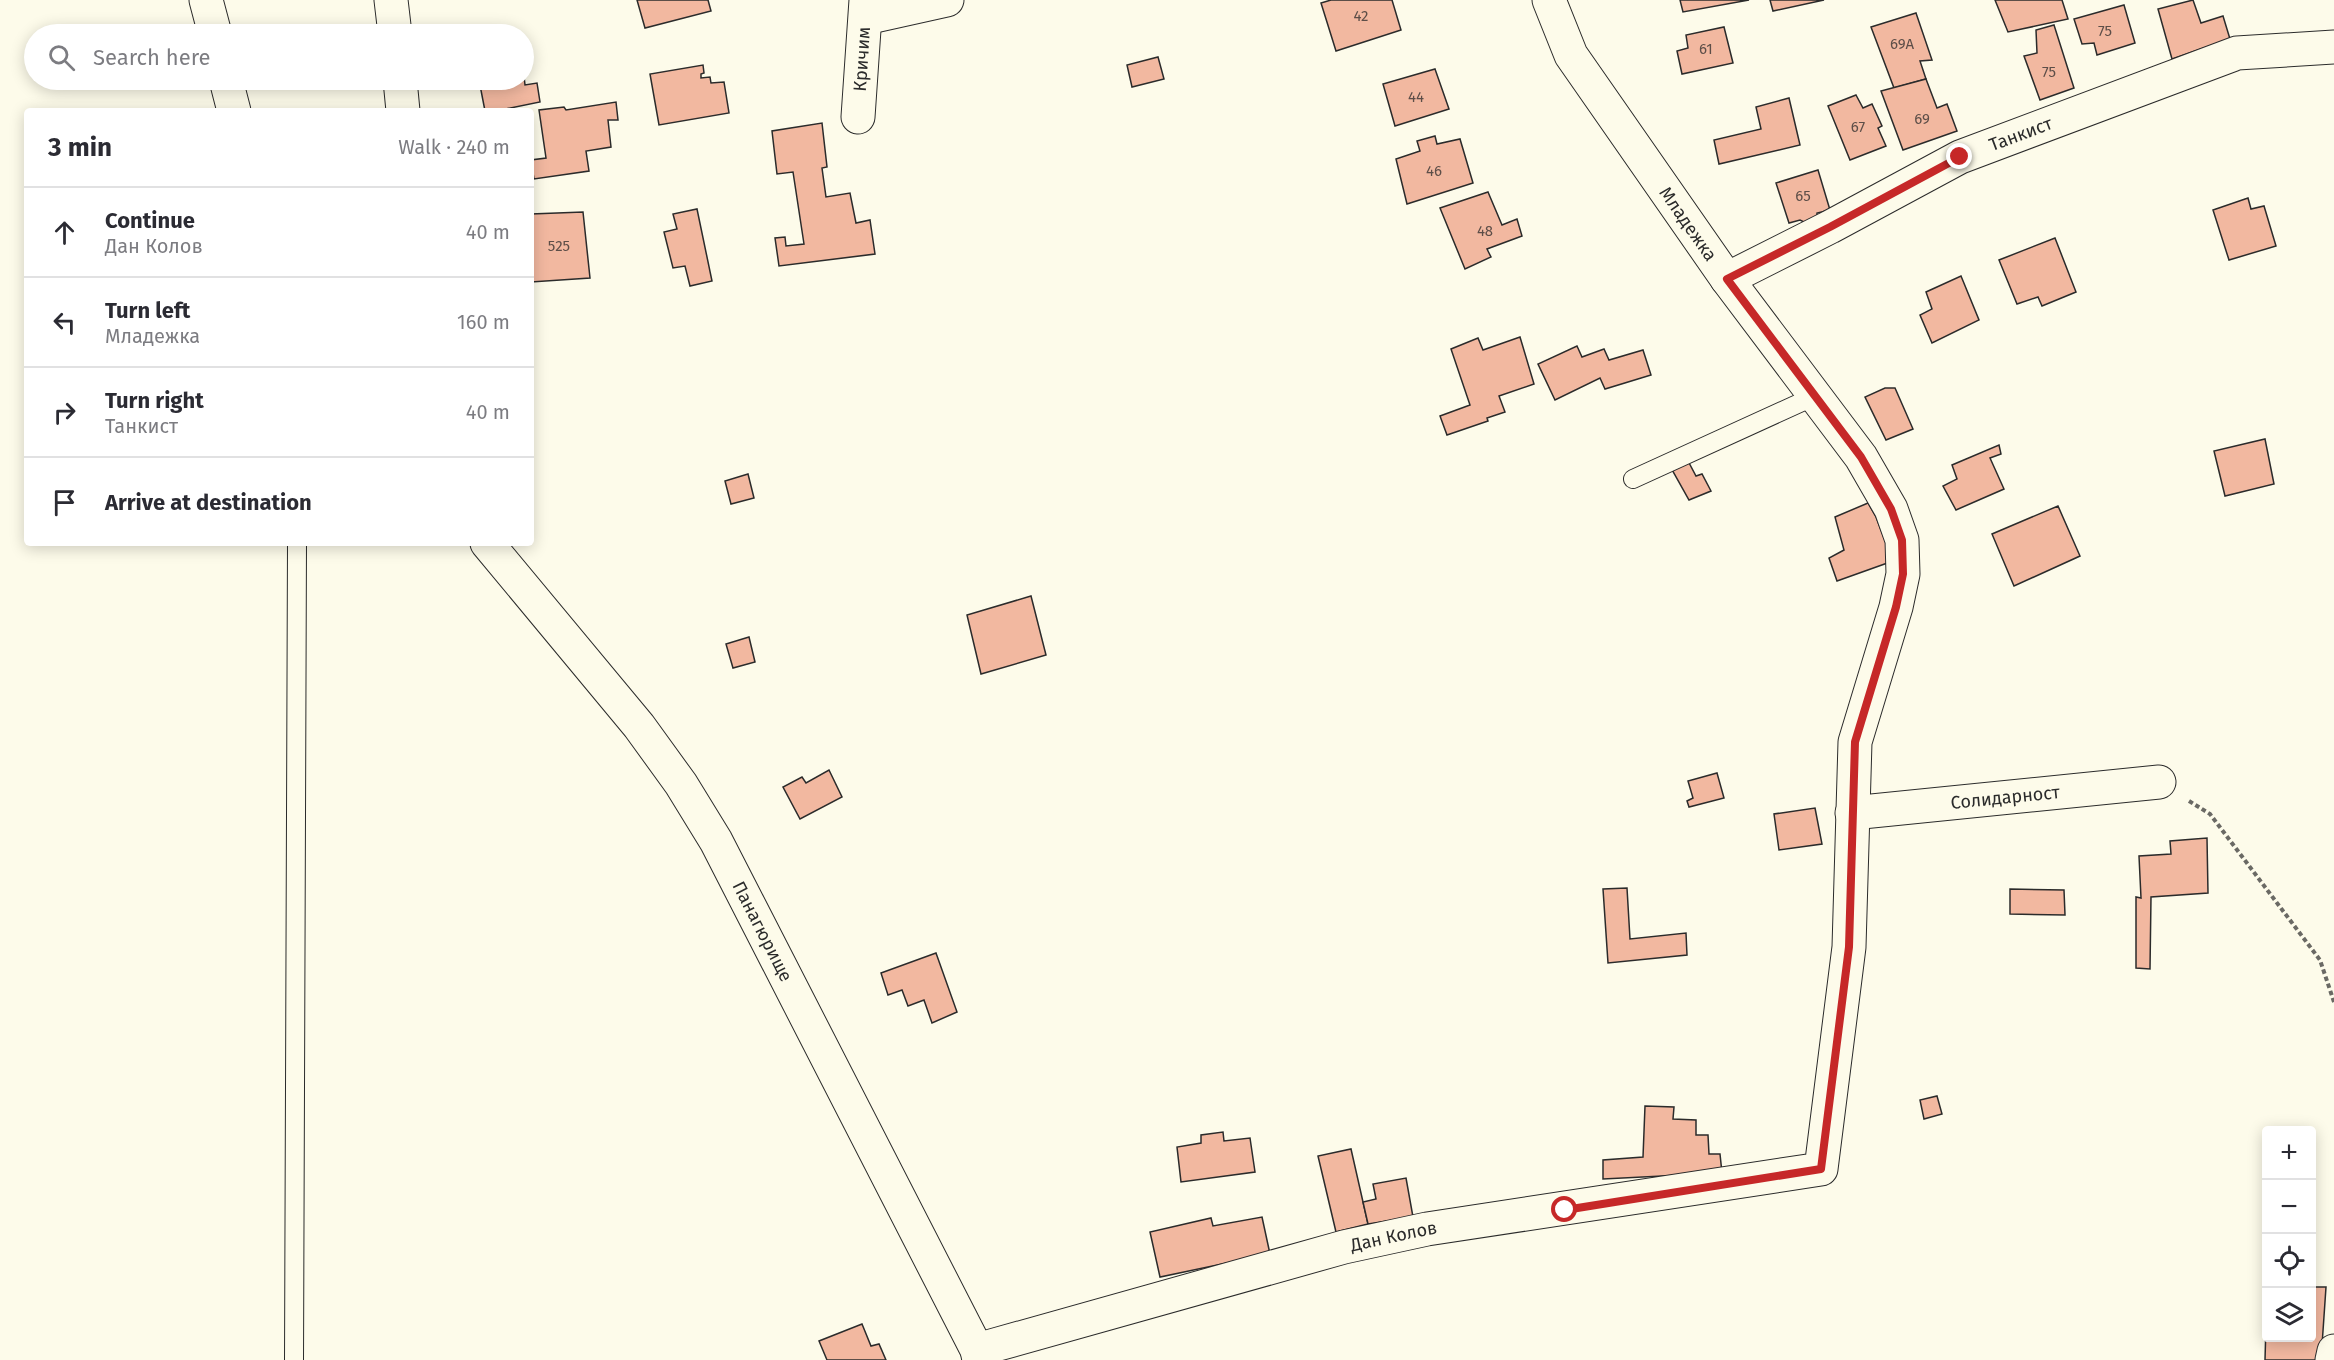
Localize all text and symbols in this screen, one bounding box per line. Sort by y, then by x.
house number: 42 [1353,7,1369,25]
house number: 75 [2098,22,2112,40]
search box [24,24,534,90]
street label: Кричим [849,26,875,92]
house number: 69А [1890,35,1914,53]
house number: 61 [1699,40,1713,58]
icon: search [45,41,78,74]
text: Search here [93,44,211,71]
house number: 75 [2042,63,2056,81]
house number: 44 [1408,88,1424,106]
house number: 69 [1914,110,1930,128]
street label: Танкист [1986,112,2056,156]
house number: 67 [1851,118,1865,136]
text: 3 min [48,132,112,163]
text: Walk · 240 m [398,135,510,159]
route end [1946,143,1972,169]
house number: 46 [1426,162,1442,180]
street label: Младежка [1654,183,1722,265]
house number: 65 [1795,187,1811,205]
text: Continue [105,207,195,234]
icon: ahead [48,216,81,249]
text: 40 m [466,220,510,244]
house number: 48 [1477,222,1493,240]
text: Дан Колов [105,234,203,258]
house number: 525 [548,237,570,255]
text: Turn left [105,297,190,324]
icon: left [48,306,81,339]
text: 160 m [457,310,510,334]
text: Младежка [105,324,200,348]
text: Turn right [105,387,204,414]
icon: right [48,396,81,429]
text: 40 m [466,400,510,424]
text: Танкист [105,414,178,438]
icon: arrive [48,486,81,519]
text: Arrive at destination [105,489,312,516]
street label: Солидарност [1950,781,2062,814]
street label: Панагюрище [728,878,797,985]
map controls [2262,1126,2316,1342]
button: + [2262,1126,2316,1180]
button: − [2262,1180,2316,1234]
route start [1551,1196,1577,1222]
street label: Дан Колов [1347,1217,1438,1257]
button: locate [2262,1234,2316,1288]
button: layers [2262,1288,2316,1342]

